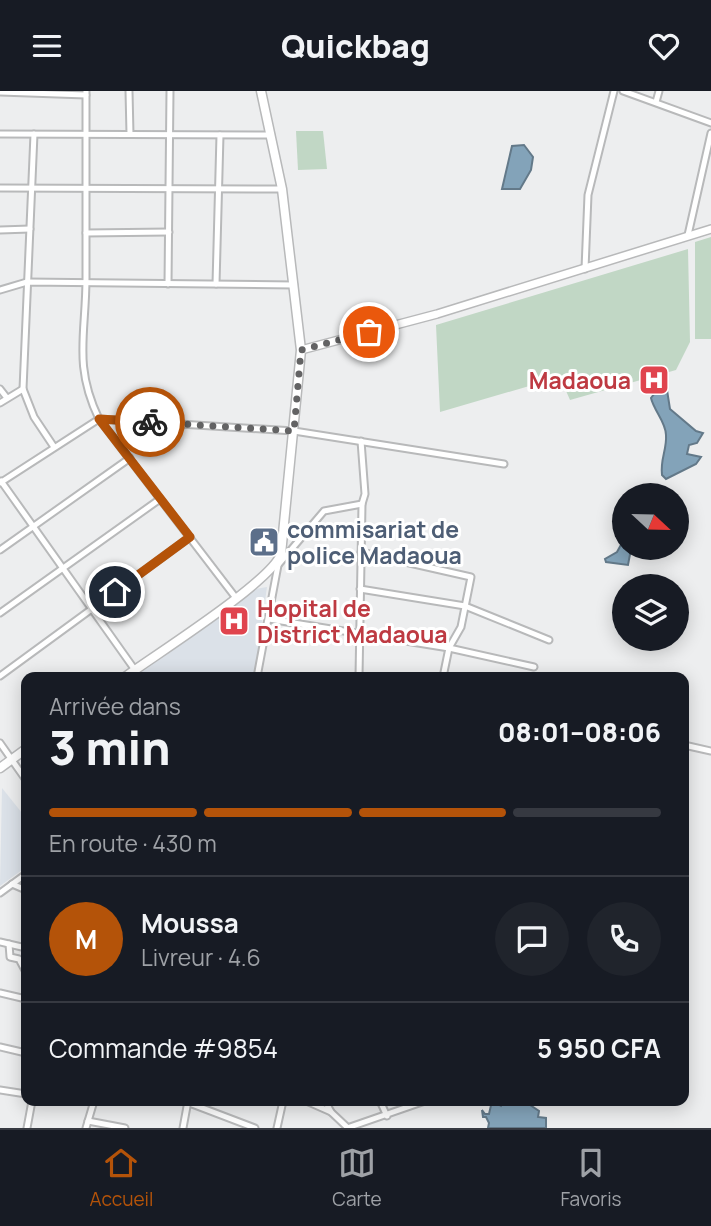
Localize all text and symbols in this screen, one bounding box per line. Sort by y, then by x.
text: Quickbag [281,24,430,68]
icon: menu [28,27,66,65]
icon: heart [645,27,683,65]
pin [339,302,399,362]
icon: bag [350,313,388,351]
hospital icon: Madaoua [637,363,671,397]
place label: Madaoua [529,364,631,396]
courier [115,387,185,457]
icon: bike [131,403,169,441]
north arrow [612,483,690,560]
map controls [612,483,689,651]
place label: commisariat de police Madaoua [287,513,462,571]
public building icon: commisariat de police Madaoua [247,525,281,559]
pin [85,562,145,622]
icon: home [96,573,134,611]
button: layers [612,574,689,651]
place label: Hopital de District Madaoua [257,592,448,650]
hospital icon: Hopital de District Madaoua [217,604,251,638]
text: Arrivée dans [49,690,181,722]
text: 08:01–08:06 [498,714,661,750]
text: 3 min [49,716,170,779]
text: En route · 430 m [49,827,217,859]
button: chat [495,902,569,976]
button: phone [587,902,661,976]
text: Moussa [141,905,239,941]
text: M [75,921,97,957]
text: Livreur · 4.6 [141,941,261,973]
text: Commande #9854 [49,1030,278,1066]
text: 5 950 CFA [537,1030,661,1066]
tab: Accueil [89,1144,153,1212]
tab: Carte [332,1144,382,1212]
tab: Favoris [560,1144,622,1212]

